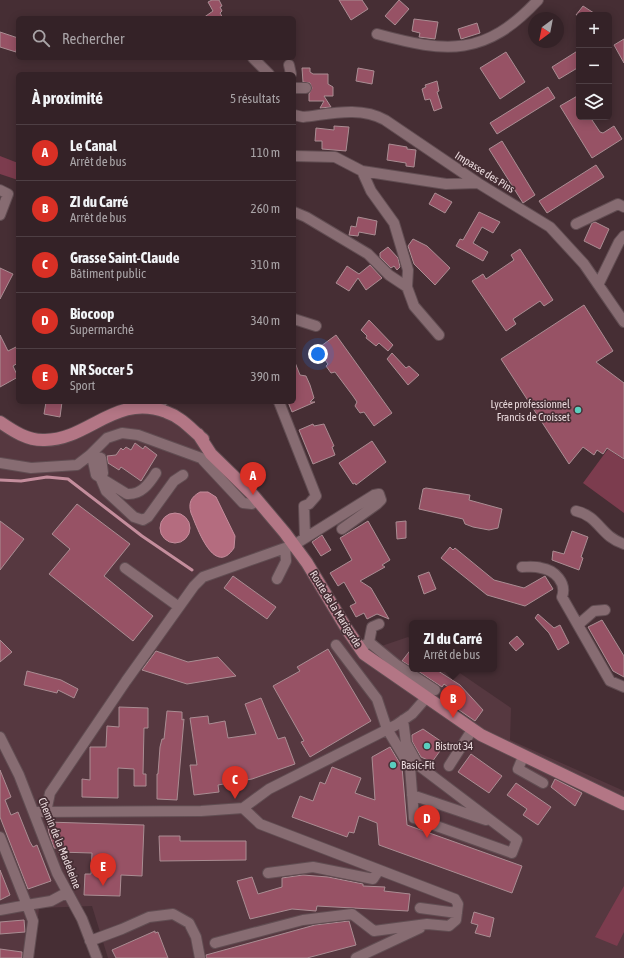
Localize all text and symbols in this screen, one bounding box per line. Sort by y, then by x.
north arrow [528,12,564,48]
map controls [576,12,612,120]
button: + [576,12,612,48]
search box [16,16,296,60]
icon: search [30,27,52,49]
text: Rechercher [62,30,124,47]
button: − [576,48,612,84]
button: layers [576,84,612,120]
text: À proximité [32,88,103,108]
text: 5 résultats [230,91,280,106]
text: Le Canal [70,137,117,154]
text: A [42,145,48,160]
text: 110 m [251,145,280,160]
street label: Impasse des Pins [453,149,517,195]
text: Arrêt de bus [70,154,126,169]
text: ZI du Carré [70,193,128,210]
text: B [42,201,48,216]
text: 260 m [251,201,280,216]
text: Arrêt de bus [70,210,126,225]
text: Grasse Saint-Claude [70,249,179,266]
text: C [42,257,48,272]
text: 310 m [251,257,280,272]
text: Bâtiment public [70,266,146,281]
text: Biocoop [70,305,114,322]
text: D [41,313,49,328]
text: 340 m [251,313,280,328]
text: Supermarché [70,322,134,337]
your location [308,344,328,364]
text: NR Soccer 5 [70,361,133,378]
text: E [42,369,48,384]
text: 390 m [251,369,280,384]
text: Sport [70,378,95,393]
place label: Lycée professionnel Francis de Croisset [490,398,570,423]
marker: Lycée professionnel Francis de Croisset [573,405,583,415]
pin: A [240,462,266,495]
street label: Route de la Marigarde [308,568,364,650]
popup [409,620,497,672]
text: ZI du Carré [424,630,482,647]
text: Arrêt de bus [424,647,480,662]
pin: B [440,685,466,718]
place label: Bistrot 34 [435,740,473,752]
marker: Bistrot 34 [422,741,432,751]
place label: Basic-Fit [401,759,435,771]
marker: Basic-Fit [388,760,398,770]
pin: C [222,766,248,799]
street label: Chemin de la Madeleine [36,796,84,890]
pin: D [414,805,440,838]
pin: E [90,853,116,886]

